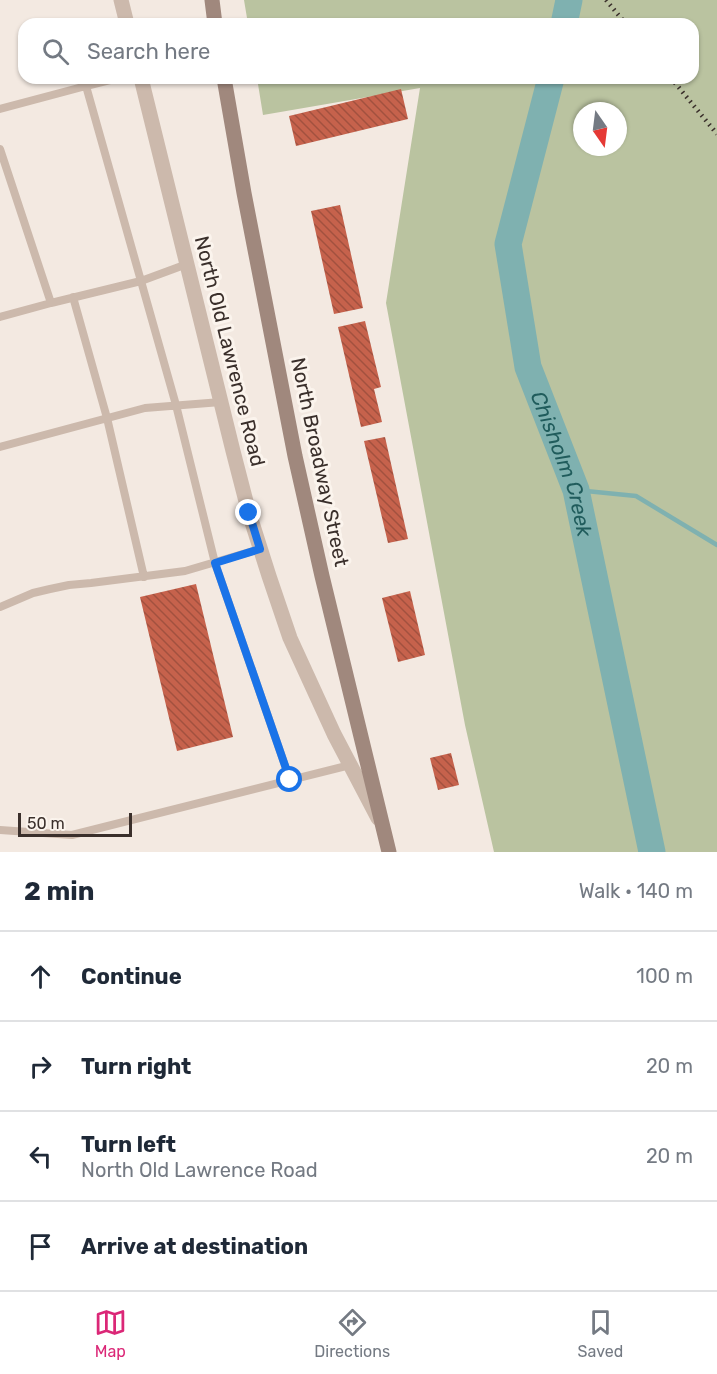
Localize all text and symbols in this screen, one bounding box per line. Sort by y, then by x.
search box [18,18,699,84]
icon: search [39,35,72,68]
text: Search here [87,38,210,65]
north arrow [573,102,627,156]
street label: North Old Lawrence Road [190,233,270,469]
street label: North Broadway Street [286,355,354,569]
water label: Chisholm Creek [526,387,598,540]
route end [235,499,261,525]
route start [276,766,302,792]
scale bar [18,810,132,838]
text: 50 m [27,814,65,833]
text: 2 min [24,876,94,907]
text: Walk · 140 m [579,879,693,903]
icon: ahead [24,960,57,993]
text: Continue [81,963,182,990]
text: 100 m [636,964,693,988]
icon: right [24,1050,57,1083]
text: Turn right [81,1053,191,1080]
text: 20 m [646,1054,693,1078]
text: Turn left [81,1131,176,1158]
icon: left [24,1140,57,1173]
text: 20 m [646,1144,693,1168]
text: North Old Lawrence Road [81,1158,318,1182]
icon: arrive [24,1230,57,1263]
text: Arrive at destination [81,1233,308,1260]
tab: Map [94,1306,127,1361]
tab: Directions [314,1306,390,1361]
tab: Saved [578,1306,623,1361]

